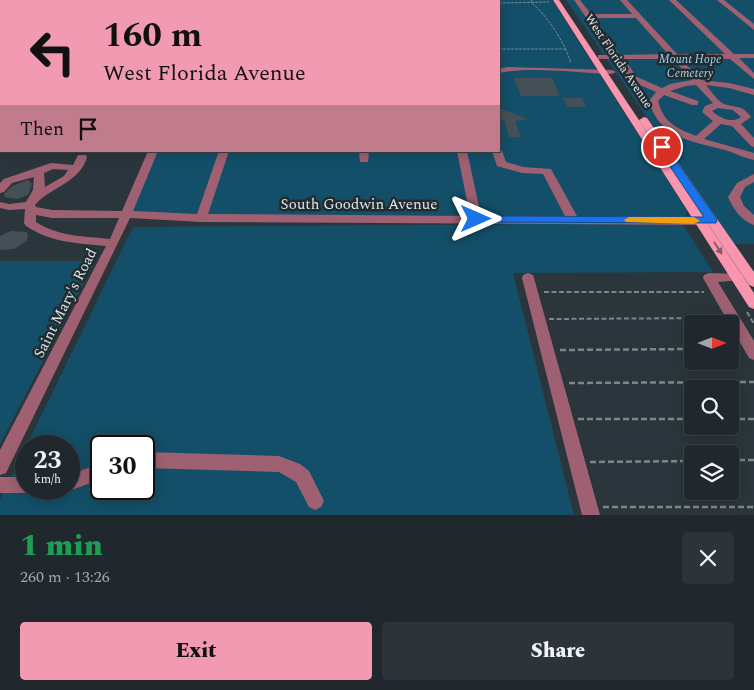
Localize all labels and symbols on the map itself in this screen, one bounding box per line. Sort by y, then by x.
street label: West Florida Avenue [580,10,657,113]
park label: Mount Hope Cemetery [659,50,721,83]
pin [641,126,683,168]
position arrow [449,192,501,244]
street label: South Goodwin Avenue [281,193,437,216]
one-way arrow [713,242,723,255]
street label: Saint Mary's Road [28,244,103,362]
north arrow [684,315,739,370]
speed limit sign: 30 [90,435,155,500]

